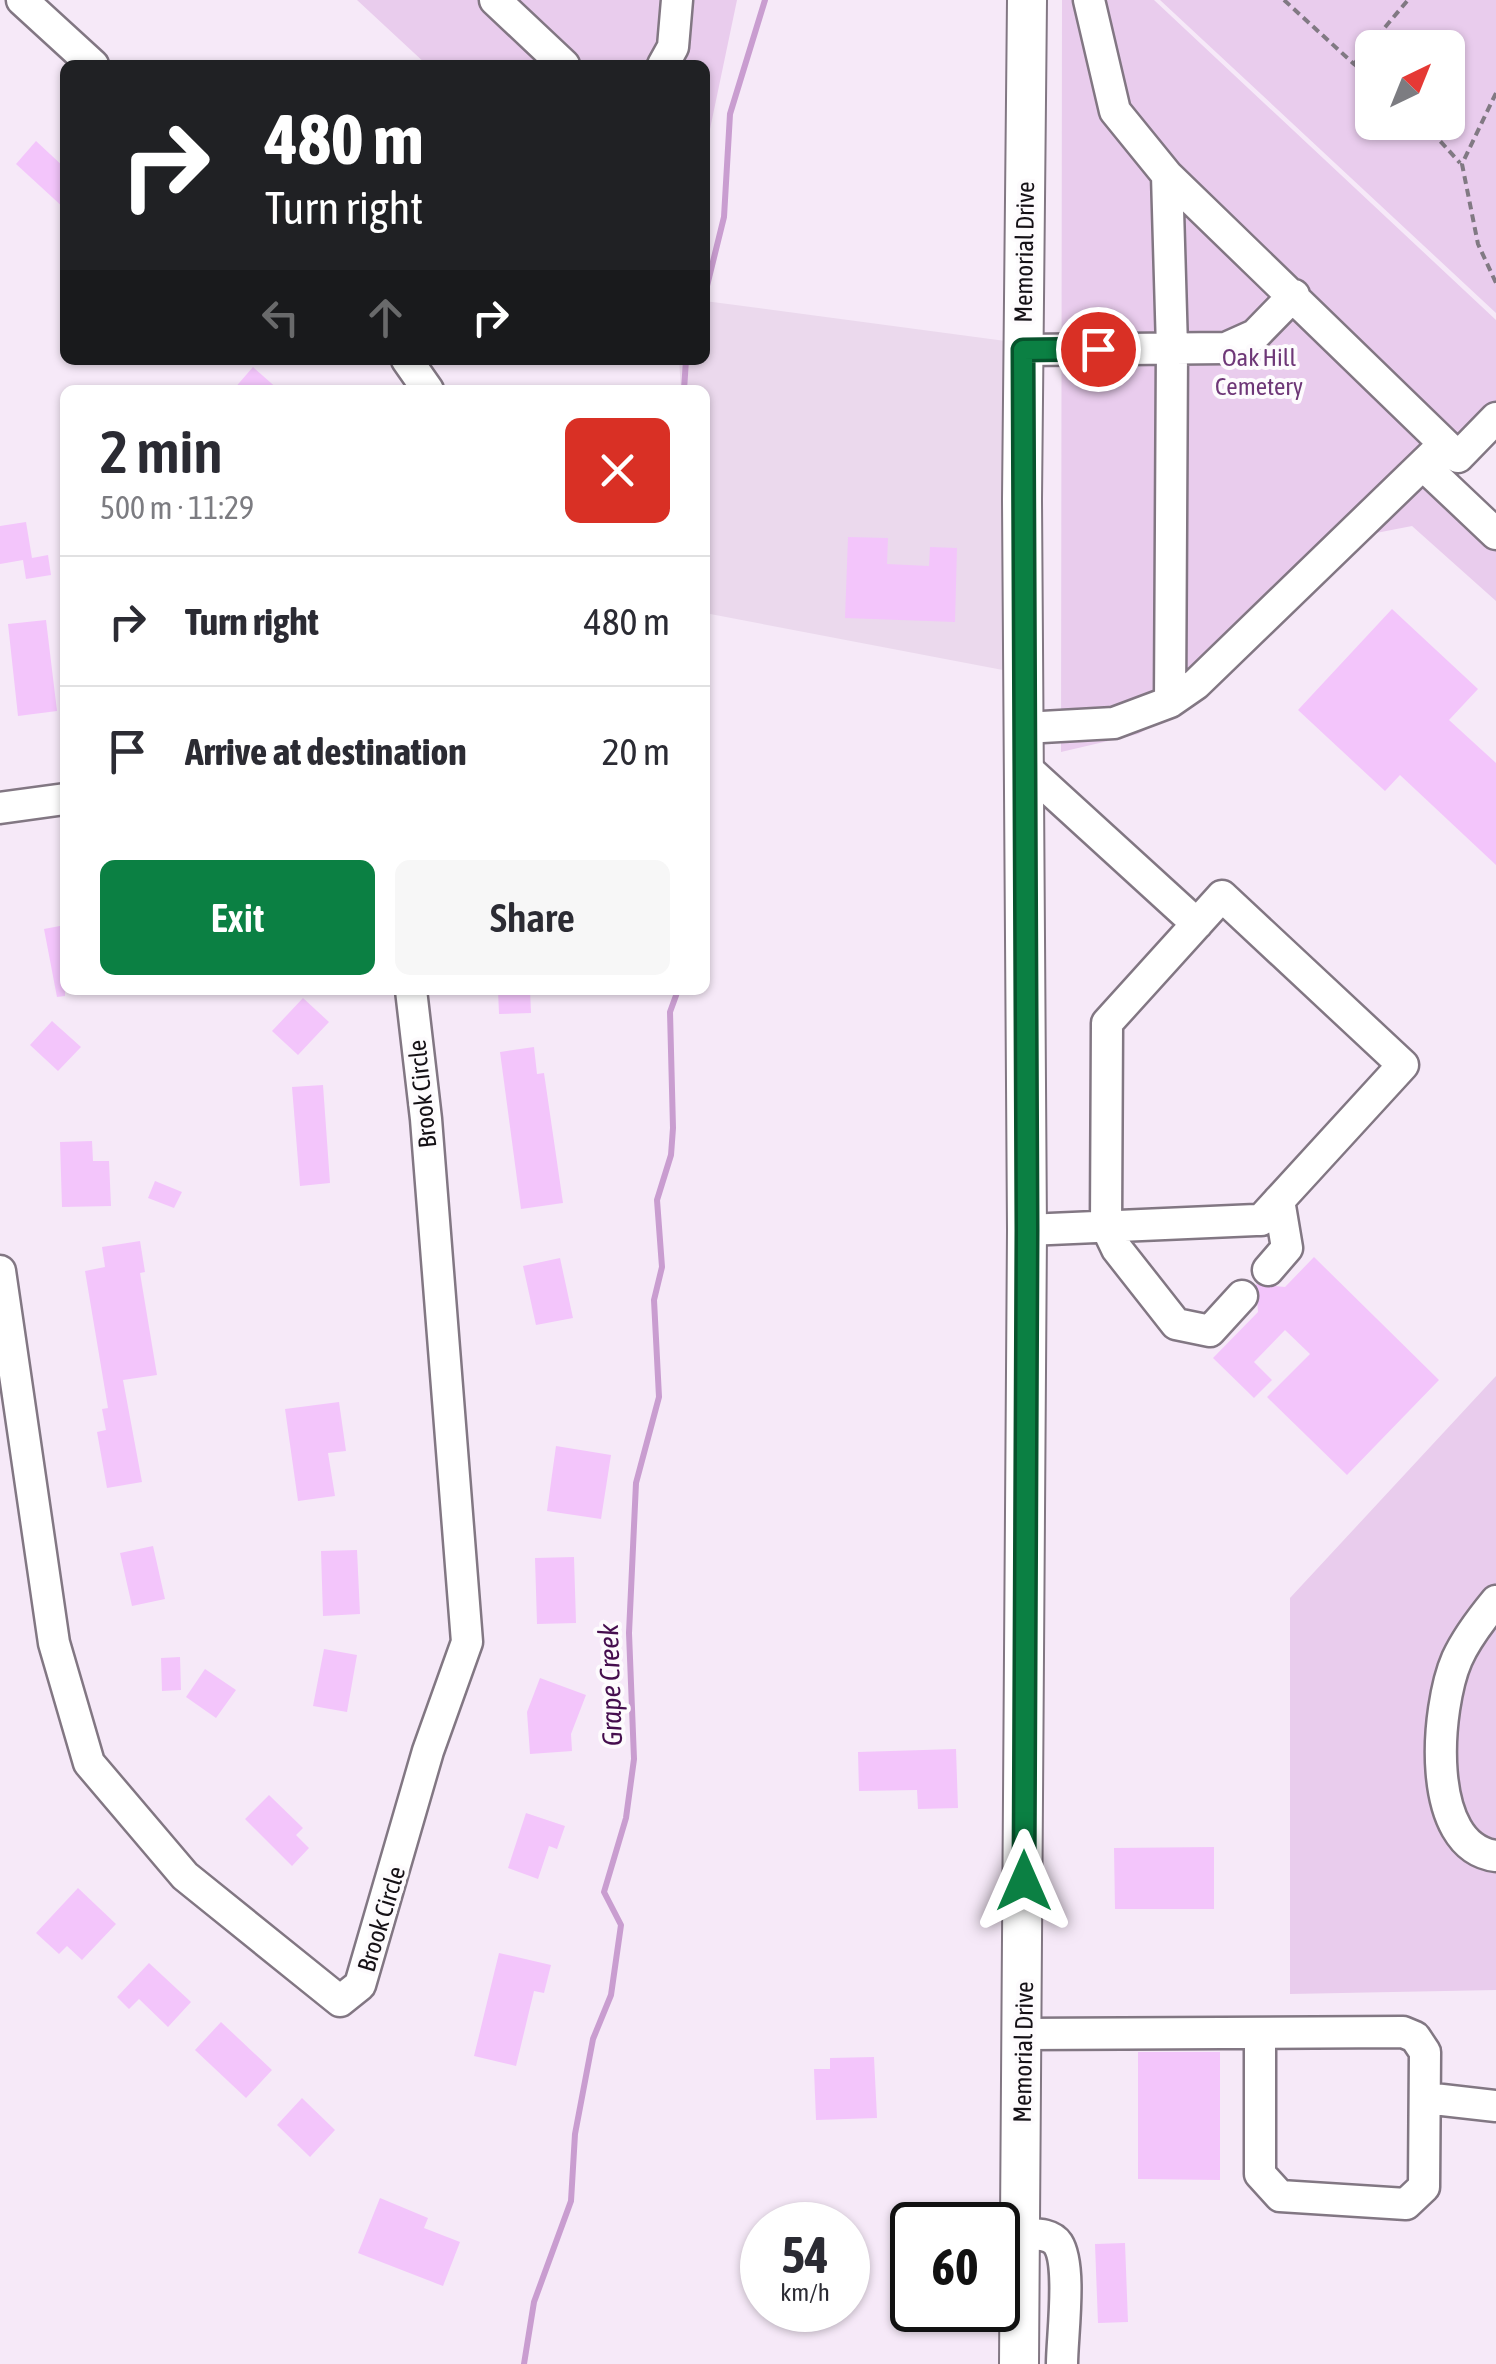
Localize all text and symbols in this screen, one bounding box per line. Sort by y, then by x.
north arrow [1355,30,1465,140]
map controls [1355,30,1465,140]
text: 480 m [265,99,424,179]
icon: right [100,100,230,230]
street label: Memorial Drive [1009,181,1039,323]
text: Turn right [265,182,423,234]
icon: left [253,290,308,345]
icon: ahead [358,290,413,345]
icon: right [463,290,518,345]
pin [1056,307,1141,392]
icon: arrive [1071,322,1126,377]
park label: Oak Hill Cemetery [1215,343,1303,400]
text: 2 min [100,417,223,486]
button: close [565,418,670,523]
text: 500 m · 11:29 [100,489,254,526]
icon: right [100,594,155,649]
text: Turn right [185,600,319,643]
text: 480 m [584,600,670,643]
icon: arrive [100,724,155,779]
text: Arrive at destination [185,730,467,773]
text: 20 m [602,730,670,773]
button: Exit [100,860,375,975]
button: Share [395,860,670,975]
street label: Brook Circle [402,1039,442,1149]
water label: Grape Creek [592,1623,628,1747]
position arrow [972,1829,1076,1933]
street label: Brook Circle [352,1863,410,1975]
street label: Memorial Drive [1008,1981,1038,2123]
speed limit sign: 60 [890,2202,1020,2332]
text: 54 [781,2226,828,2284]
text: km/h [780,2278,830,2306]

